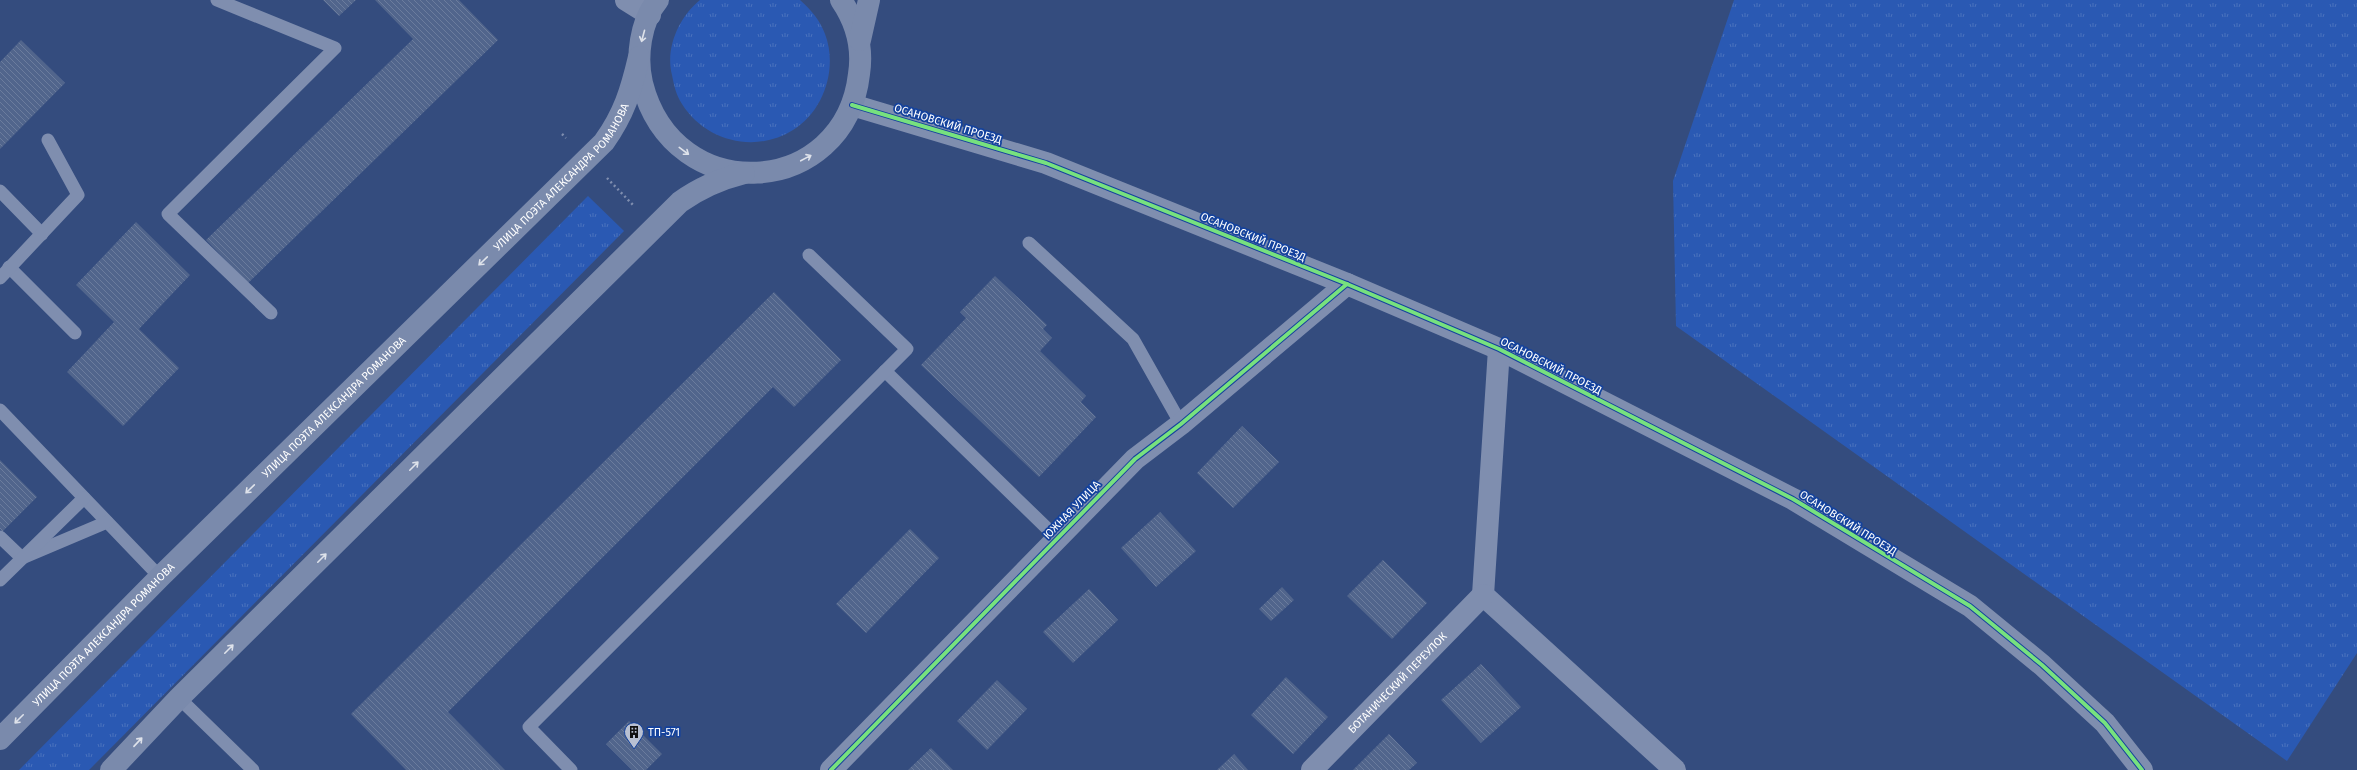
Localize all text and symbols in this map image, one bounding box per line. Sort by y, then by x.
one-way arrow [639,29,646,42]
street label: УЛИЦА ПОЭТА АЛЕКСАНДРА РОМАНОВА [491,101,631,253]
street label: ОСАНОВСКИЙ ПРОЕЗД [893,101,1004,147]
one-way arrow [678,147,689,155]
one-way arrow [800,153,812,161]
street label: ОСАНОВСКИЙ ПРОЕЗД [1199,210,1308,264]
one-way arrow [478,256,488,266]
street label: УЛИЦА ПОЭТА АЛЕКСАНДРА РОМАНОВА [259,333,409,480]
street label: ОСАНОВСКИЙ ПРОЕЗД [1498,335,1604,397]
one-way arrow [409,461,419,471]
street label: ЮЖНАЯ УЛИЦА [1041,478,1104,542]
one-way arrow [245,484,255,494]
street label: ОСАНОВСКИЙ ПРОЕЗД [1797,488,1899,558]
one-way arrow [317,553,327,563]
street label: УЛИЦА ПОЭТА АЛЕКСАНДРА РОМАНОВА [30,560,177,709]
street label: БОТАНИЧЕСКИЙ ПЕРЕУЛОК [1345,629,1450,736]
one-way arrow [224,644,234,654]
one-way arrow [14,715,24,724]
building icon: ТП-571 [623,721,645,749]
place label: ТП-571 [648,726,680,739]
one-way arrow [133,737,143,747]

